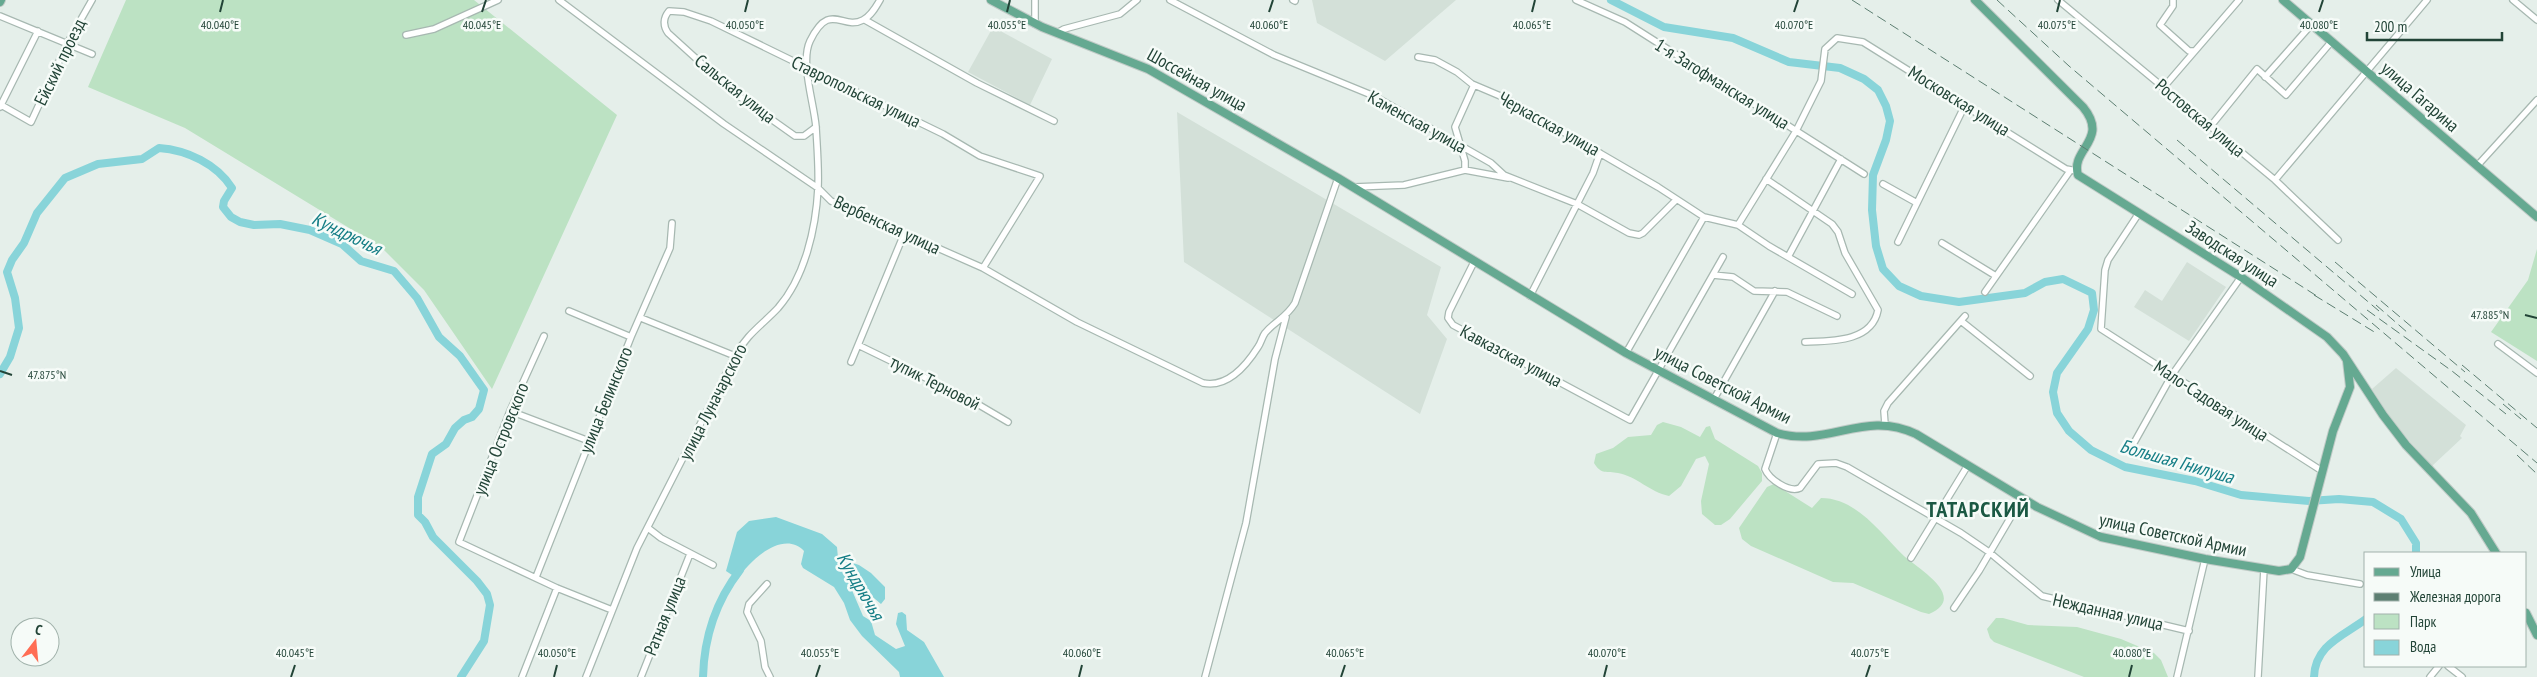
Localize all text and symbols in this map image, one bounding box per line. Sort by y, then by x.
scale bar [2367,10,2502,42]
street label: Ейский проезд [29,15,90,109]
text: 40.040°E [201,17,239,32]
text: 40.045°E [463,17,501,32]
text: 40.050°E [726,17,764,32]
text: 40.055°E [988,17,1026,32]
text: 40.060°E [1250,17,1288,32]
text: 40.065°E [1513,17,1551,32]
text: 40.070°E [1775,17,1813,32]
text: 40.075°E [2038,17,2076,32]
text: 40.080°E [2300,17,2338,32]
text: 200 m [2374,17,2407,36]
street label: 1-я Загофманская улица [1651,33,1794,134]
street label: Шоссейная улица [1143,43,1251,116]
street label: Сальская улица [690,49,780,128]
street label: Ставропольская улица [788,50,925,133]
street label: улица Гагарина [2377,56,2464,137]
street label: Московская улица [1904,60,2014,141]
street label: Ростовская улица [2151,73,2250,162]
street label: Каменская улица [1364,85,1470,158]
street label: Черкасская улица [1494,86,1604,161]
street label: Вербенская улица [830,190,944,259]
water label: Кундрючья [308,206,387,261]
street label: Заводская улица [2182,215,2283,292]
text: 47.885°N [2471,307,2509,322]
street label: Кавказская улица [1456,319,1566,392]
street label: улица Луначарского [673,340,752,464]
street label: улица Советской Армии [1651,340,1795,429]
street label: улица Белинского [574,343,637,456]
street label: тупик Терновой [886,350,984,415]
street label: Мало-Садовая улица [2150,355,2273,446]
text: 47.875°N [28,367,66,382]
street label: улица Островского [468,379,534,498]
water label: Большая Гнилуша [2117,433,2238,489]
district label: ТАТАРСКИЙ [1926,495,2030,523]
street label: улица Советской Армии [2097,508,2249,561]
water label: Кундрючья [832,548,891,626]
legend [2364,552,2527,667]
text: Улица [2410,562,2441,581]
street label: Ратная улица [638,573,691,659]
text: Железная дорога [2409,587,2501,606]
street label: Нежданная улица [2051,588,2166,635]
text: Парк [2410,612,2436,631]
north arrow [10,617,60,667]
text: С [33,620,45,639]
text: Вода [2410,637,2436,656]
text: 40.045°E [276,645,314,660]
text: 40.050°E [538,645,576,660]
text: 40.055°E [801,645,839,660]
text: 40.060°E [1063,645,1101,660]
text: 40.065°E [1326,645,1364,660]
text: 40.070°E [1588,645,1626,660]
text: 40.075°E [1851,645,1889,660]
text: 40.080°E [2113,645,2151,660]

